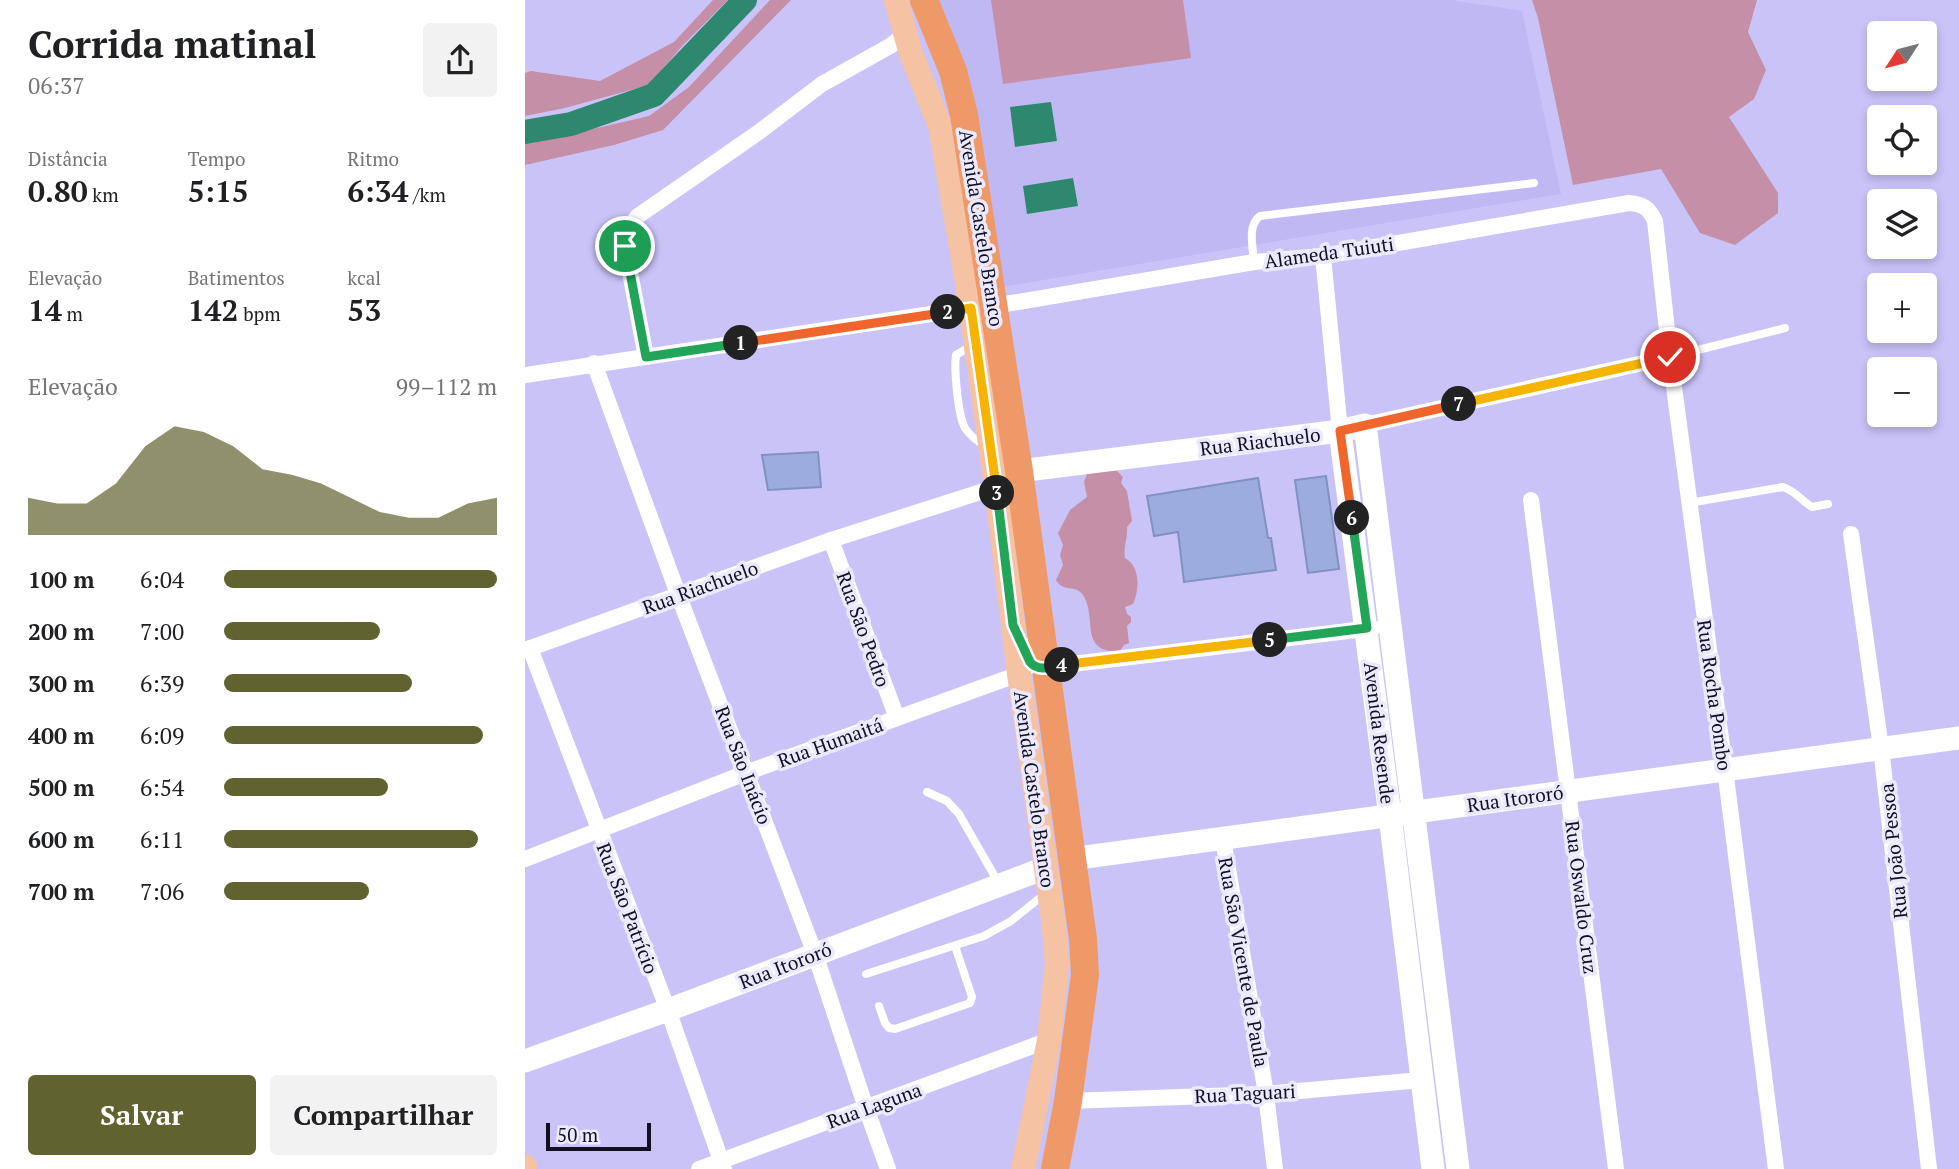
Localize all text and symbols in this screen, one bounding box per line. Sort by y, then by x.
text: Corrida matinal [28,19,316,69]
north arrow [1867,21,1937,91]
map controls [1867,21,1937,427]
button: share [423,23,497,97]
text: 06:37 [28,70,85,101]
button: locate [1867,105,1937,175]
street label: Avenida Castelo Branco [954,128,1010,328]
text: Distância [28,146,108,171]
text: Tempo [188,146,245,171]
text: Ritmo [347,146,399,171]
text: 0.80 [28,171,88,211]
text: 5:15 [188,171,249,211]
text: 6:34 [347,171,408,211]
text: km [88,182,119,207]
text: /km [408,182,446,207]
button: layers [1867,189,1937,259]
pin [595,216,655,276]
icon: arrive [606,227,644,265]
street label: Alameda Tuiuti [1263,231,1395,273]
text: Elevação [28,265,102,290]
text: Batimentos [188,265,285,290]
text: kcal [347,265,381,290]
button: + [1867,273,1937,343]
text: 14 [28,290,62,330]
text: 142 [188,290,239,330]
text: 53 [347,290,381,330]
pin: 2 [931,294,965,330]
text: 2 [942,299,953,324]
text: m [62,301,83,326]
text: bpm [239,301,281,326]
pin: 1 [723,326,759,360]
pin [1640,327,1700,387]
text: 1 [735,330,746,355]
icon: check [1651,338,1689,376]
button: − [1867,357,1937,427]
text: Elevação [28,371,118,402]
text: 99–112 m [396,371,497,402]
pin: 7 [1441,386,1476,422]
text: 7 [1453,391,1464,416]
street label: Rua Riachuelo [1198,421,1322,461]
pin: 3 [979,476,1015,510]
text: 3 [991,480,1002,505]
pin: 6 [1335,500,1369,536]
text: 6 [1346,505,1357,530]
street label: Rua Riachuelo [639,555,761,619]
text: 100 m [28,564,94,595]
text: 6:04 [140,564,184,595]
street label: Rua São Pedro [832,568,896,690]
text: 200 m [28,616,94,647]
text: 7:00 [140,616,184,647]
street label: Rua Rocha Pombo [1692,618,1738,772]
pin: 5 [1253,622,1287,658]
text: 5 [1264,627,1275,652]
pin: 4 [1045,648,1079,682]
text: 4 [1056,652,1067,677]
street label: Avenida Resende [1359,661,1401,805]
text: 300 m [28,668,94,699]
text: 6:39 [140,668,184,699]
street label: Avenida Castelo Branco [1009,689,1061,889]
street label: Rua São Inácio [710,702,778,828]
street label: Rua Humaitá [774,711,886,773]
text: 400 m [28,720,94,751]
text: 6:09 [140,720,184,751]
text: 500 m [28,772,94,803]
text: 6:54 [140,772,184,803]
street label: Rua Itororó [1465,779,1565,817]
street label: Rua João Pessoa [1873,782,1913,920]
street label: Rua Oswaldo Cruz [1560,819,1604,975]
text: 600 m [28,824,94,855]
text: 6:11 [140,824,184,855]
street label: Rua São Patrício [592,839,664,977]
street label: Rua São Vicente de Paula [1213,855,1275,1069]
text: 700 m [28,876,94,907]
text: 7:06 [140,876,184,907]
street label: Rua Itororó [735,936,835,994]
button: Salvar [28,1075,256,1155]
button: Compartilhar [270,1075,497,1155]
street label: Rua Laguna [823,1076,925,1134]
street label: Rua Taguari [1194,1078,1296,1108]
scale bar [546,1120,651,1152]
text: 50 m [557,1122,598,1147]

